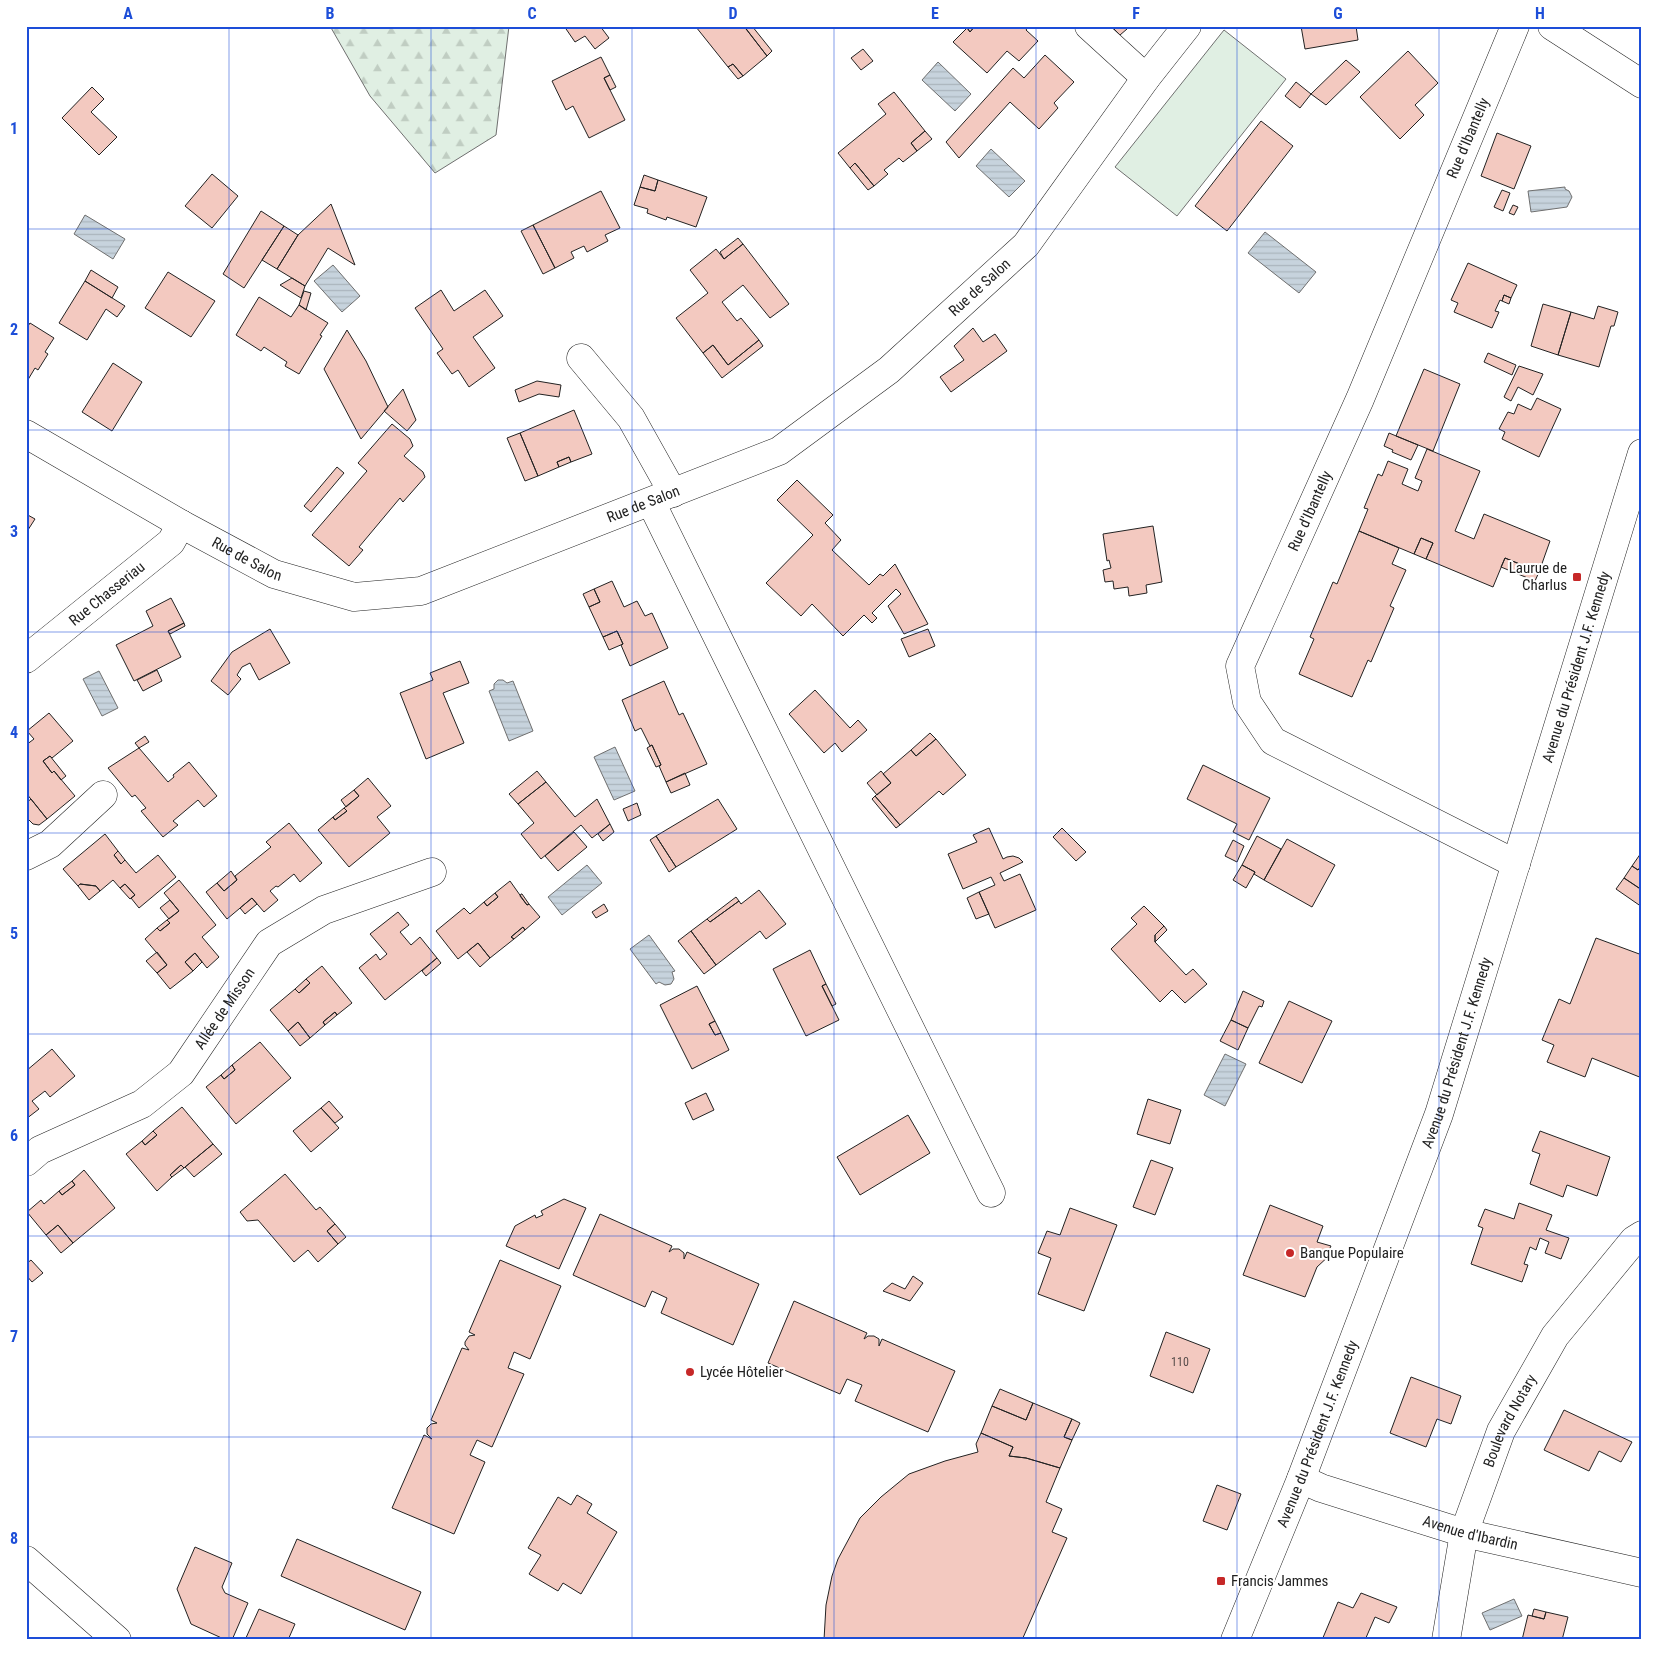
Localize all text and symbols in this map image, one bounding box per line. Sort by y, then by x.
text: A [123,4,133,23]
text: B [326,4,335,23]
text: C [527,4,537,23]
text: D [728,4,738,23]
text: E [931,4,939,23]
text: F [1132,4,1140,23]
text: G [1333,4,1343,23]
text: H [1535,4,1545,23]
street label: Rue d'Ibantelly [1443,95,1493,181]
text: 1 [10,119,18,138]
street label: Rue de Salon [945,255,1014,320]
text: 2 [10,320,18,339]
street label: Rue d'Ibantelly [1284,468,1336,554]
street label: Rue de Salon [604,482,682,526]
text: 3 [10,522,18,541]
street label: Rue de Salon [209,533,284,585]
street label: Rue Chasseriau [66,558,148,630]
place label: Laurue de Charlus [1509,559,1567,594]
street label: Avenue du Président J.F. Kennedy [1539,569,1614,765]
marker: Laurue de Charlus [1571,571,1583,583]
text: 4 [10,723,18,742]
text: 5 [10,924,18,943]
street label: Avenue du Président J.F. Kennedy [1418,955,1496,1151]
street label: Allée de Misson [191,964,259,1053]
text: 6 [10,1126,18,1145]
place label: Banque Populaire [1300,1244,1404,1262]
marker: Banque Populaire [1284,1247,1296,1259]
text: 7 [10,1327,18,1346]
street label: Avenue du Président J.F. Kennedy [1273,1338,1362,1530]
house number: 110 [1171,1355,1189,1369]
place label: Lycée Hôtelier [700,1363,784,1381]
marker: Lycée Hôtelier [684,1366,696,1378]
street label: Boulevard Notary [1480,1371,1540,1470]
street label: Avenue d'Ibardin [1421,1512,1520,1554]
text: 8 [10,1529,18,1548]
place label: Francis Jammes [1231,1572,1328,1590]
marker: Francis Jammes [1215,1575,1227,1587]

